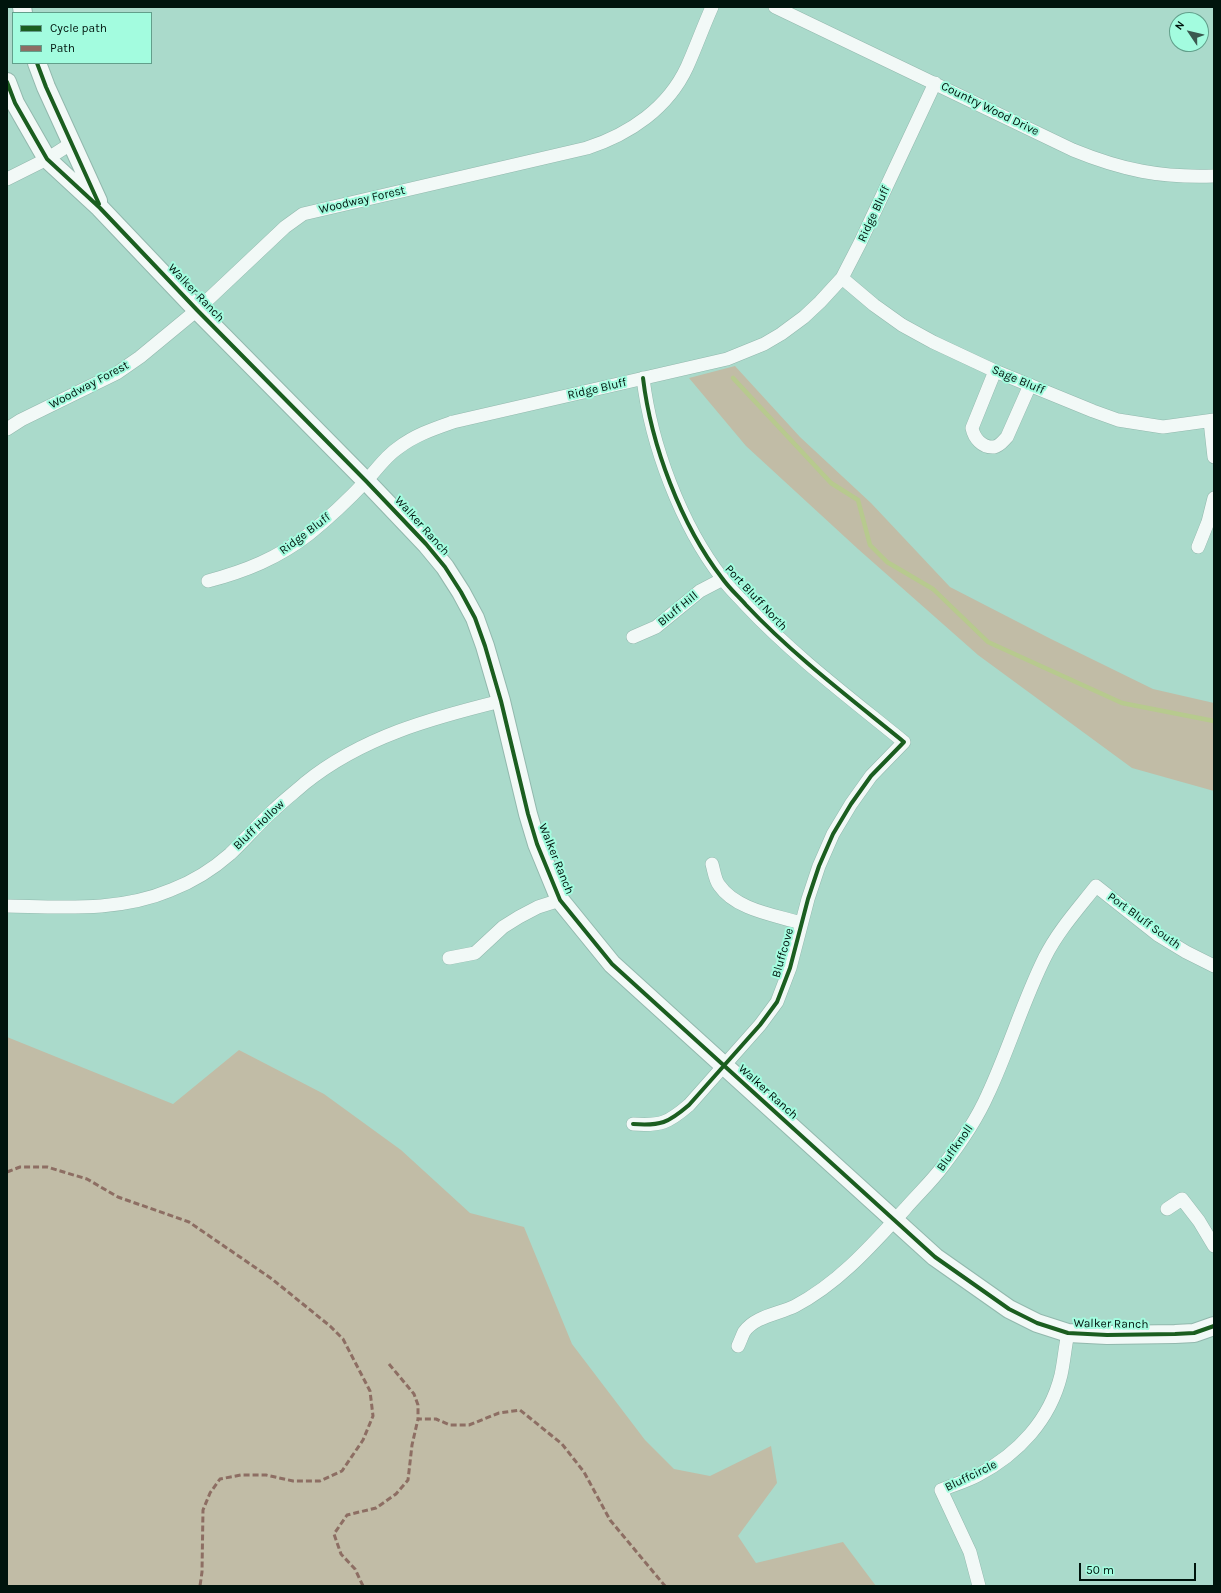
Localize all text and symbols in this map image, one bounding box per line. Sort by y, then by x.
legend [12,12,152,64]
north arrow [1169,12,1209,52]
text: N [1172,18,1187,32]
text: Cycle path [50,21,107,35]
text: Path [50,41,75,55]
street label: Country Wood Drive [939,79,1041,139]
street label: Woodway Forest [317,183,407,217]
street label: Ridge Bluff [855,184,893,244]
street label: Walker Ranch [165,261,227,325]
street label: Woodway Forest [47,358,131,412]
street label: Sage Bluff [989,362,1047,398]
street label: Ridge Bluff [566,375,628,403]
street label: Walker Ranch [392,493,452,559]
street label: Ridge Bluff [277,510,333,558]
street label: Port Bluff North [722,562,790,634]
street label: Bluff Hill [655,588,701,630]
street label: Bluff Hollow [230,797,288,853]
street label: Walker Ranch [535,822,577,896]
street label: Port Bluff South [1105,890,1183,952]
street label: Bluffcove [769,926,797,980]
street label: Walker Ranch [735,1062,801,1122]
street label: Bluffknoll [934,1122,976,1174]
street label: Walker Ranch [1073,1316,1149,1332]
street label: Bluffcircle [943,1457,999,1495]
scale bar [1081,1555,1198,1581]
text: 50 m [1086,1563,1114,1577]

